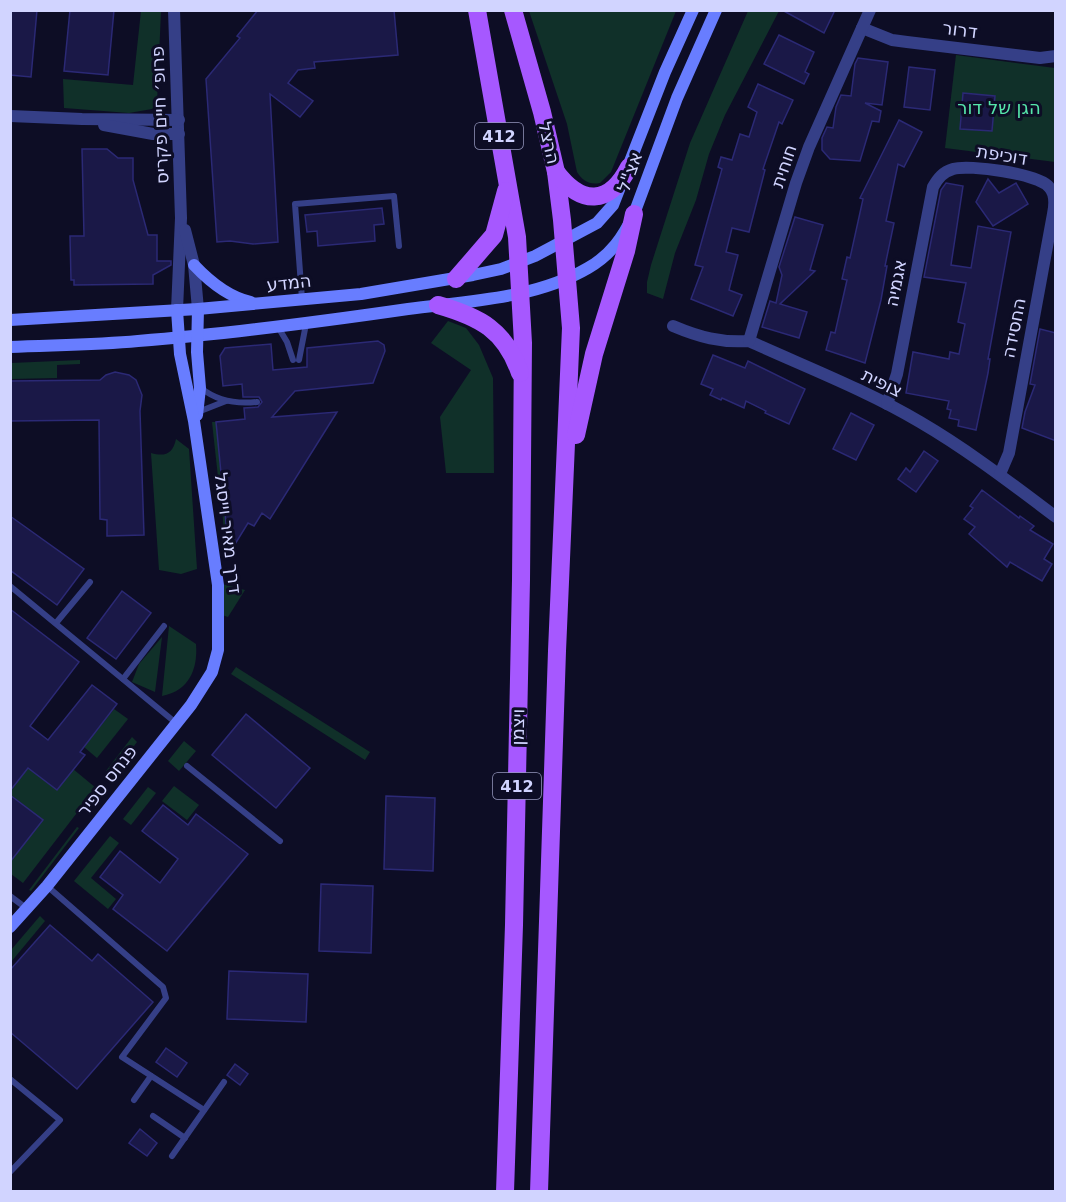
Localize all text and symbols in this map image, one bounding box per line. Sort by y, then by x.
street label: דרור [941,17,979,42]
street label: פרופ׳ חיים פקריס [147,46,172,184]
park label: הגן של דור [957,97,1041,118]
street label: הרצל [534,120,565,166]
road number: 412 [475,123,523,149]
street label: דוכיפת [975,140,1029,169]
street label: חוחית [766,141,801,190]
street label: אצ"ל [613,149,646,195]
street label: אגמיה [881,258,910,308]
street label: המדע [265,270,312,295]
street label: החסידה [997,296,1030,360]
street label: צופית [858,364,906,401]
street label: דרך מאיר וייסגל [211,471,246,595]
street label: ויצמן [507,708,528,746]
street label: פנחס ספיר [72,741,141,821]
road number: 412 [493,773,541,799]

